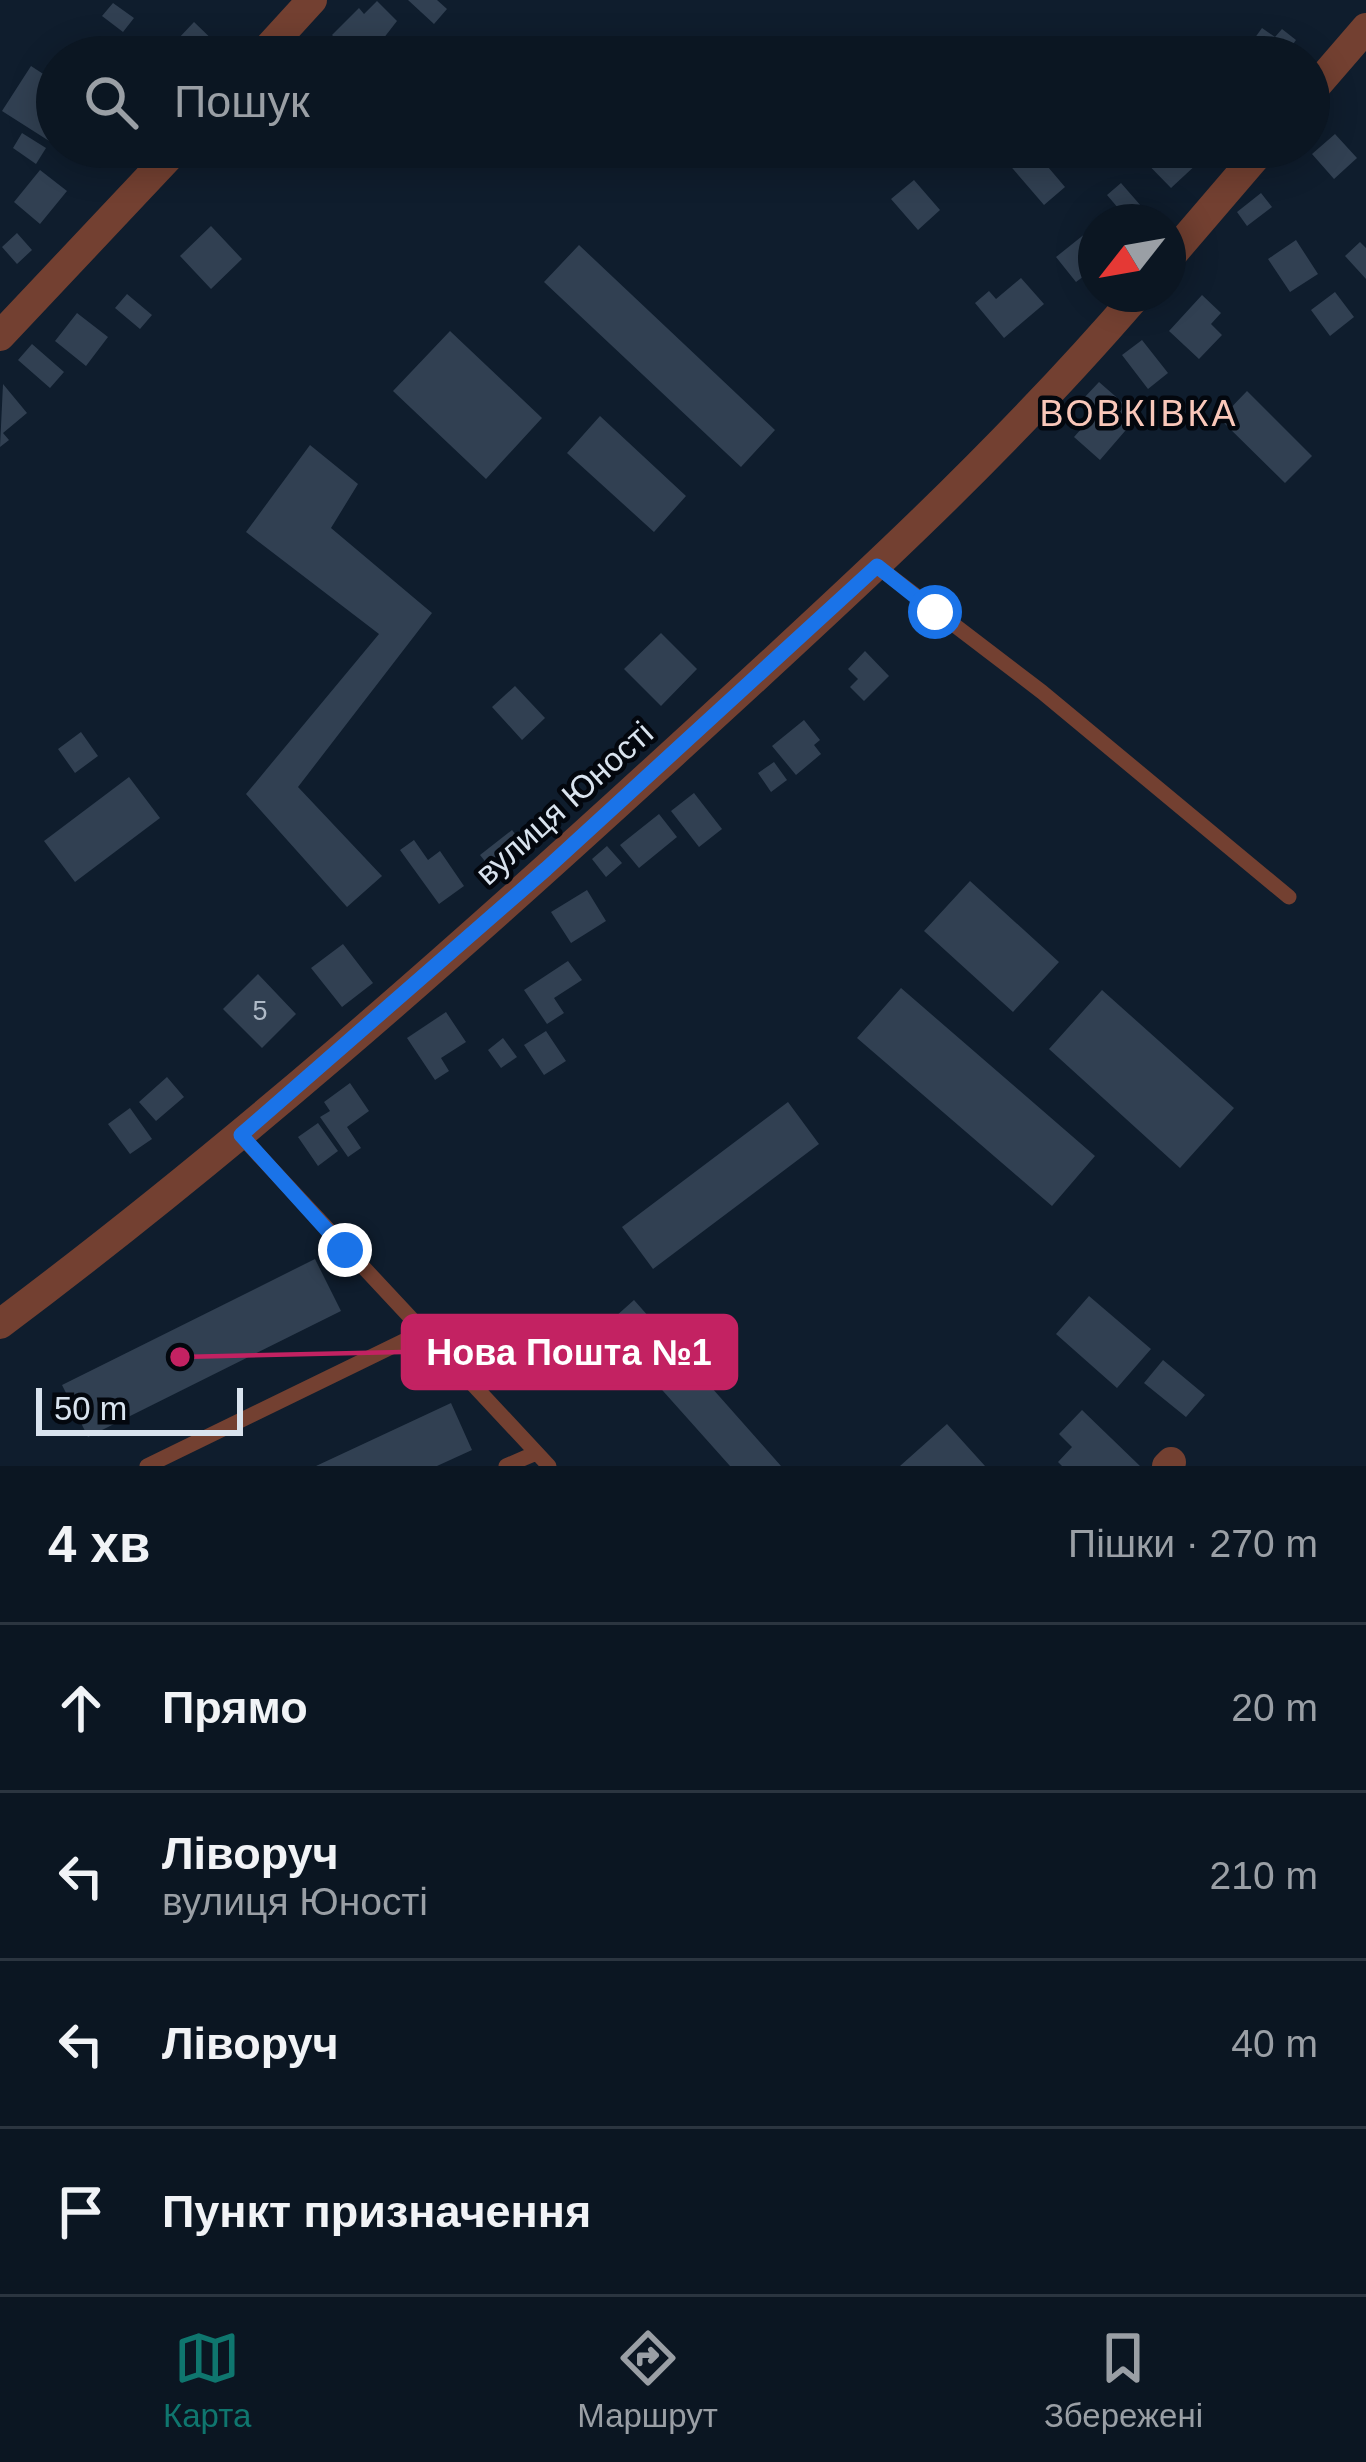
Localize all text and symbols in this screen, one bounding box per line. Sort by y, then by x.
search box [36,36,1330,168]
icon: search [78,69,144,135]
text: Пошук [174,76,310,127]
north arrow [1078,204,1186,312]
district label: ВОВКІВКА [1040,393,1238,434]
route start [908,585,962,639]
street label: вулиця Юності [468,714,660,892]
house number: 5 [252,996,268,1026]
route end [318,1223,372,1277]
callout: Нова Пошта №1 [403,1316,736,1388]
text: Нова Пошта №1 [426,1332,712,1373]
scale bar [36,1382,243,1435]
text: 50 m [54,1390,127,1427]
text: 4 хв [48,1516,150,1573]
text: Пішки · 270 m [1068,1522,1318,1565]
icon: ahead [48,1675,114,1741]
text: Прямо [162,1682,308,1733]
text: 20 m [1231,1686,1318,1729]
text: Ліворуч [162,1828,339,1879]
icon: left [48,1843,114,1909]
text: 210 m [1210,1854,1318,1897]
text: вулиця Юності [162,1880,428,1923]
icon: left [48,2011,114,2077]
text: Ліворуч [162,2018,339,2069]
text: 40 m [1231,2022,1318,2065]
icon: arrive [48,2179,114,2245]
text: Пункт призначення [162,2186,591,2237]
tab: Карта [163,2325,251,2435]
tab: Маршрут [577,2325,718,2435]
tab: Збережені [1044,2325,1203,2435]

